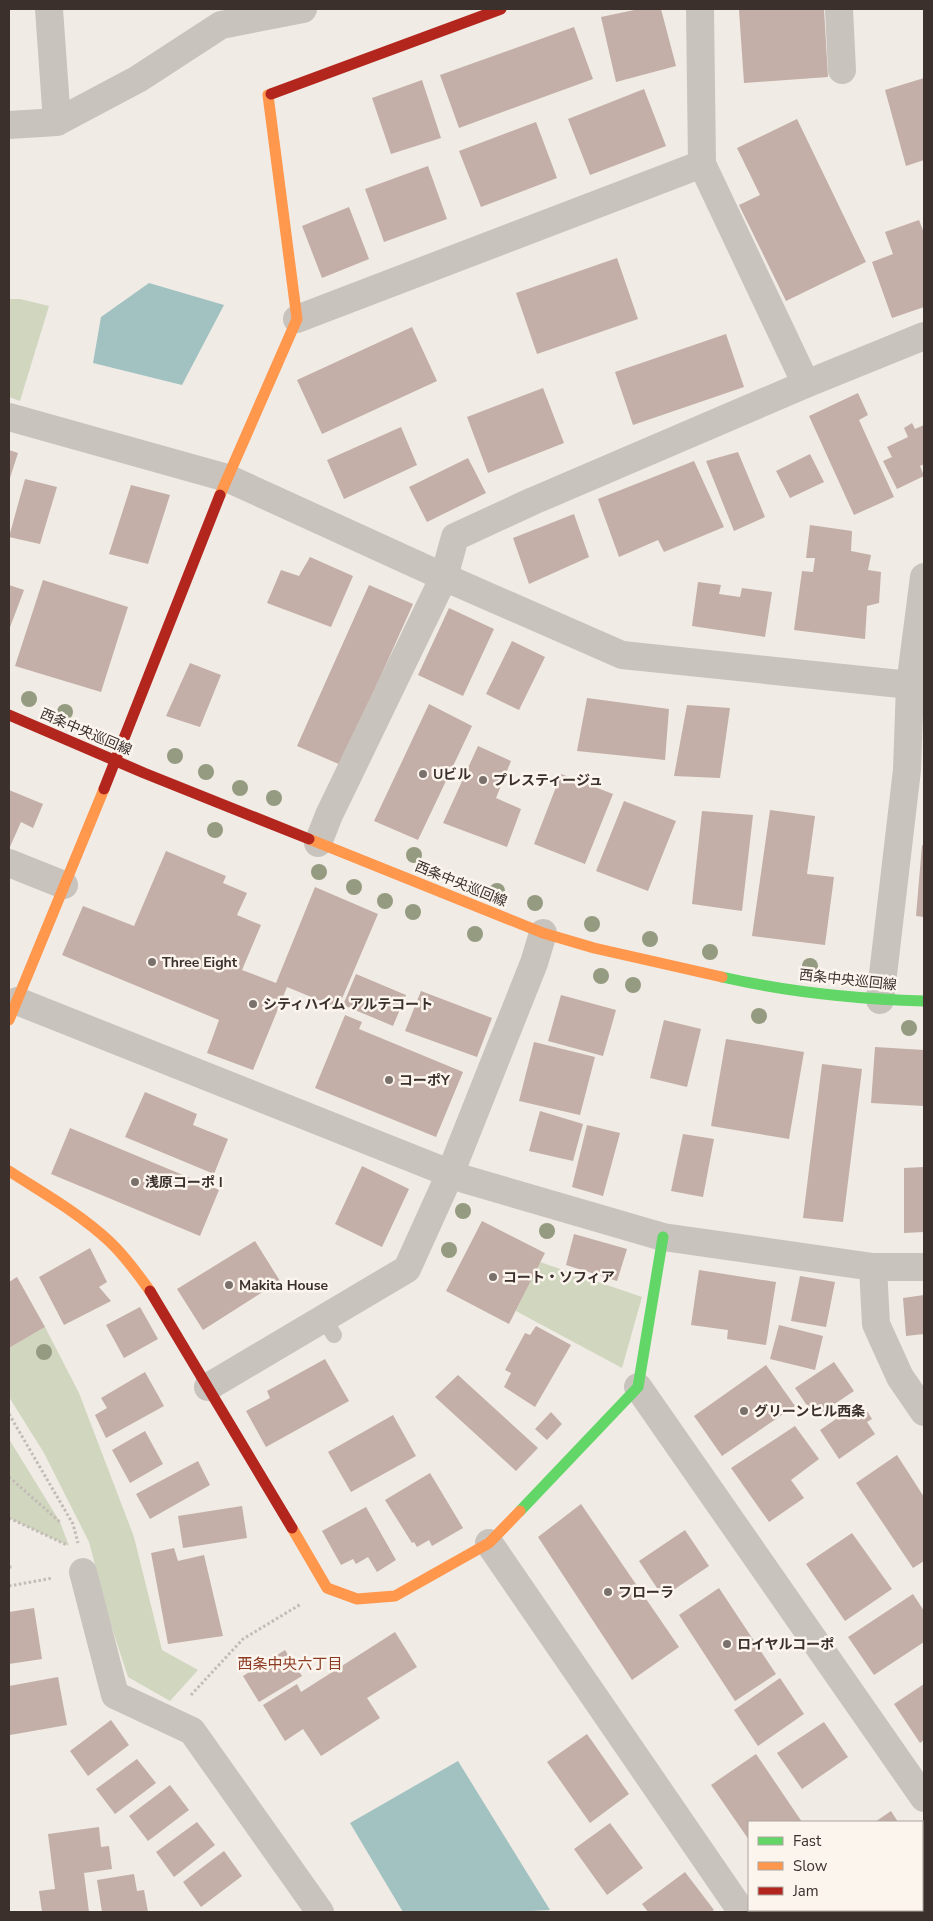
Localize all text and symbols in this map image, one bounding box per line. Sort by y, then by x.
street label: 西条中央巡回線 [37,704,135,760]
place label: Uビル [433,765,471,784]
marker: Uビル [417,768,429,780]
place label: プレスティージュ [493,771,603,790]
marker: プレスティージュ [477,774,489,786]
street label: 西条中央巡回線 [412,857,510,911]
place label: Three Eight [162,953,238,972]
marker: Three Eight [146,956,158,968]
street label: 西条中央巡回線 [798,965,898,995]
place label: シティハイム アルテコート [263,995,433,1014]
marker: シティハイム アルテコート [247,998,259,1010]
place label: コーポY [399,1071,450,1090]
marker: コーポY [383,1074,395,1086]
place label: 浅原コーポ I [145,1173,223,1192]
marker: 浅原コーポ I [129,1176,141,1188]
place label: コート・ソフィア [503,1268,615,1287]
marker: コート・ソフィア [487,1271,499,1283]
place label: Makita House [239,1276,329,1295]
marker: Makita House [223,1279,235,1291]
place label: グリーンヒル西条 [754,1402,865,1421]
marker: グリーンヒル西条 [738,1405,750,1417]
place label: フローラ [618,1583,674,1602]
marker: フローラ [602,1586,614,1598]
place label: ロイヤルコーポ [737,1635,834,1654]
marker: ロイヤルコーポ [721,1638,733,1650]
district label: 西条中央六丁目 [237,1654,343,1674]
legend [748,1821,923,1911]
text: Fast [793,1831,822,1851]
text: Slow [793,1856,828,1876]
text: Jam [792,1881,819,1901]

